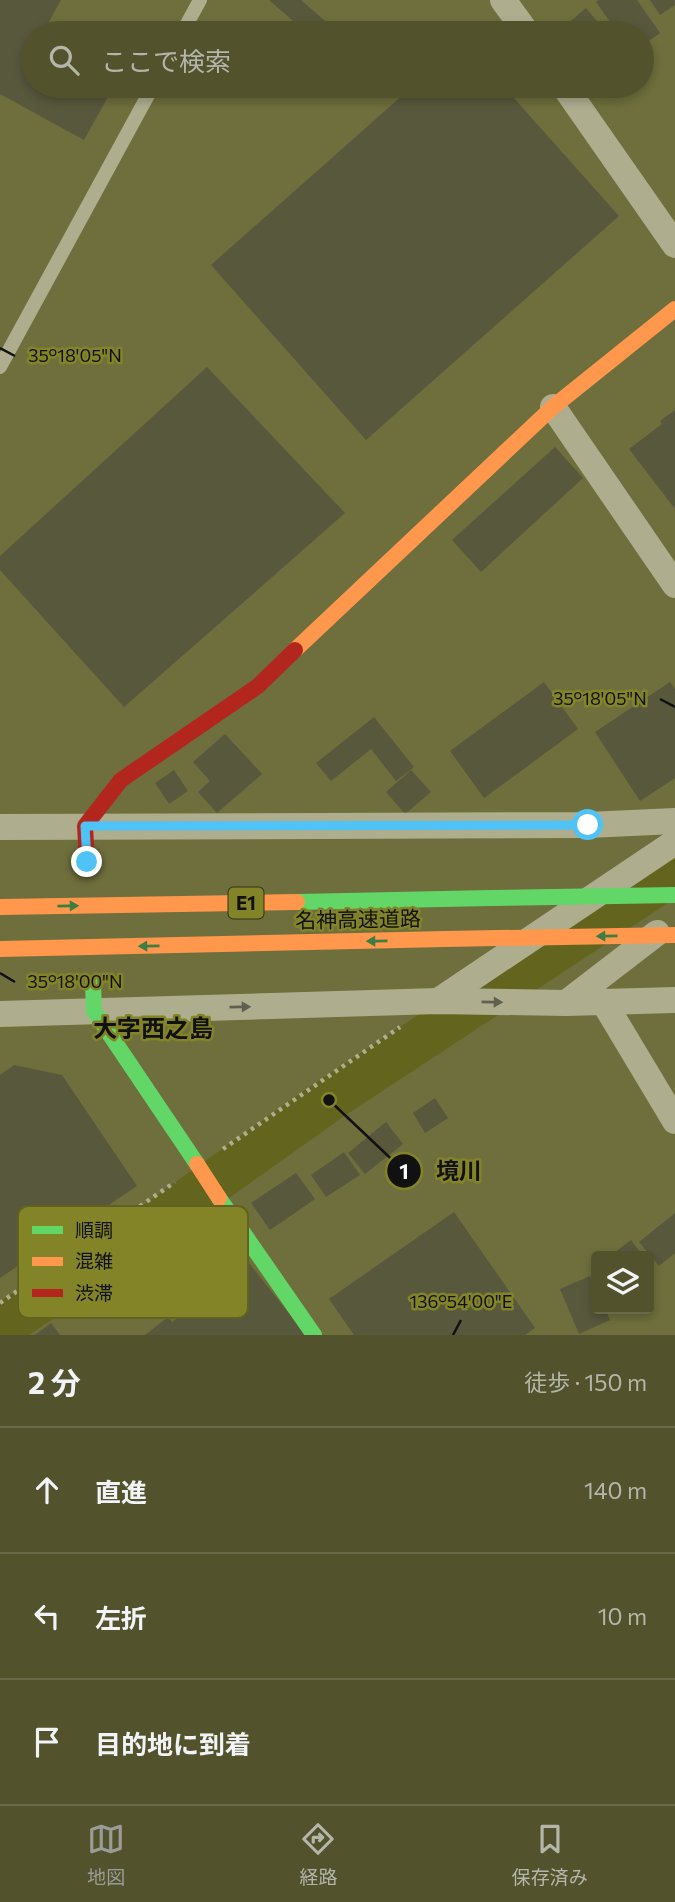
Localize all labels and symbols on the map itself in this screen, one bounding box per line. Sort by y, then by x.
text: 35°18'05"N [28,344,122,366]
text: 35°18'05"N [553,687,647,709]
route start [572,809,603,840]
route end [71,846,102,877]
road number: E1 [229,888,264,918]
one-way arrow [57,900,79,912]
street label: 名神高速道路 [295,905,421,932]
one-way arrow [596,931,618,942]
one-way arrow [365,935,387,947]
one-way arrow [138,940,160,951]
text: 35°18'00"N [27,970,123,992]
one-way arrow [481,996,503,1008]
one-way arrow [229,1002,251,1013]
district label: 大字西之島 [93,1013,213,1042]
callout: 境川 [387,1149,496,1193]
text: 境川 [436,1156,482,1184]
text: 1 [399,1158,409,1183]
legend [18,1206,248,1318]
text: 順調 [75,1218,113,1241]
text: 混雑 [75,1249,113,1272]
text: 渋滞 [75,1281,113,1304]
text: 136°54'00"E [410,1290,512,1312]

